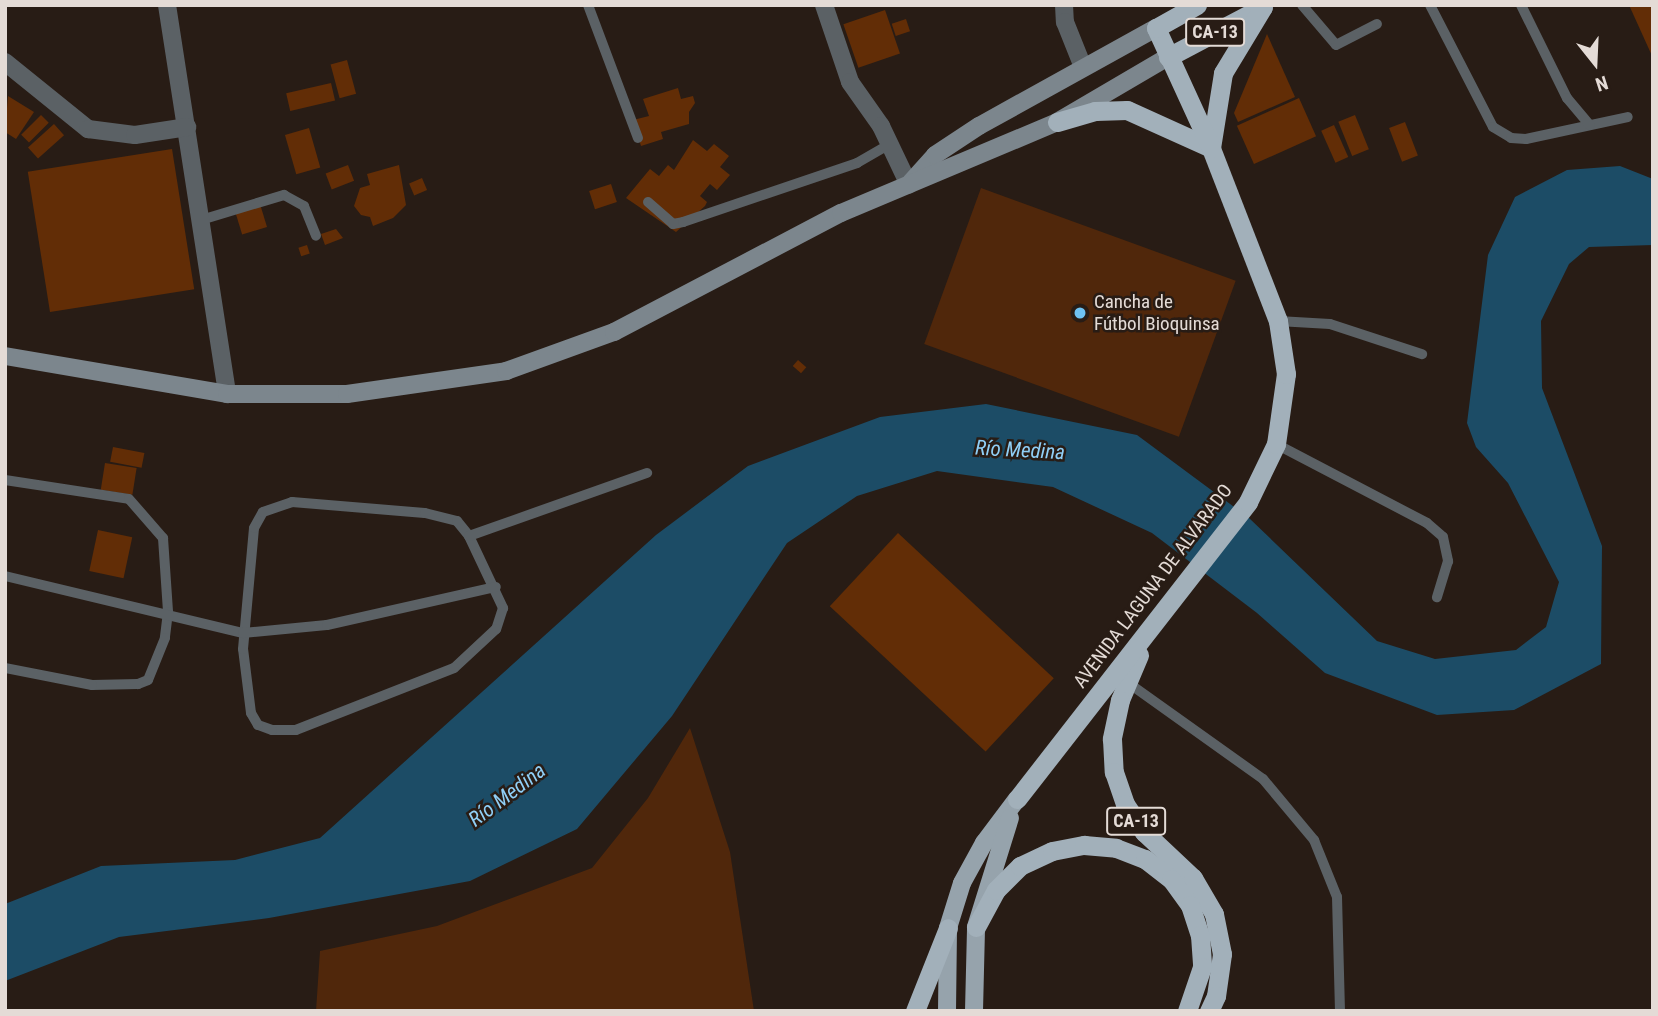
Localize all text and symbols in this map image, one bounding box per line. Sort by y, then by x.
road number: CA-13 [1184,17,1246,46]
north arrow [1560,28,1630,98]
text: N [1593,71,1611,96]
place label: Cancha de Fútbol Bioquinsa [1094,291,1220,335]
marker: Cancha de Fútbol Bioquinsa [1072,305,1088,321]
water label: Río Medina [974,435,1066,465]
street label: AVENIDA LAGUNA DE ALVARADO [1069,480,1237,692]
water label: Río Medina [463,758,551,832]
road number: CA-13 [1104,806,1168,836]

